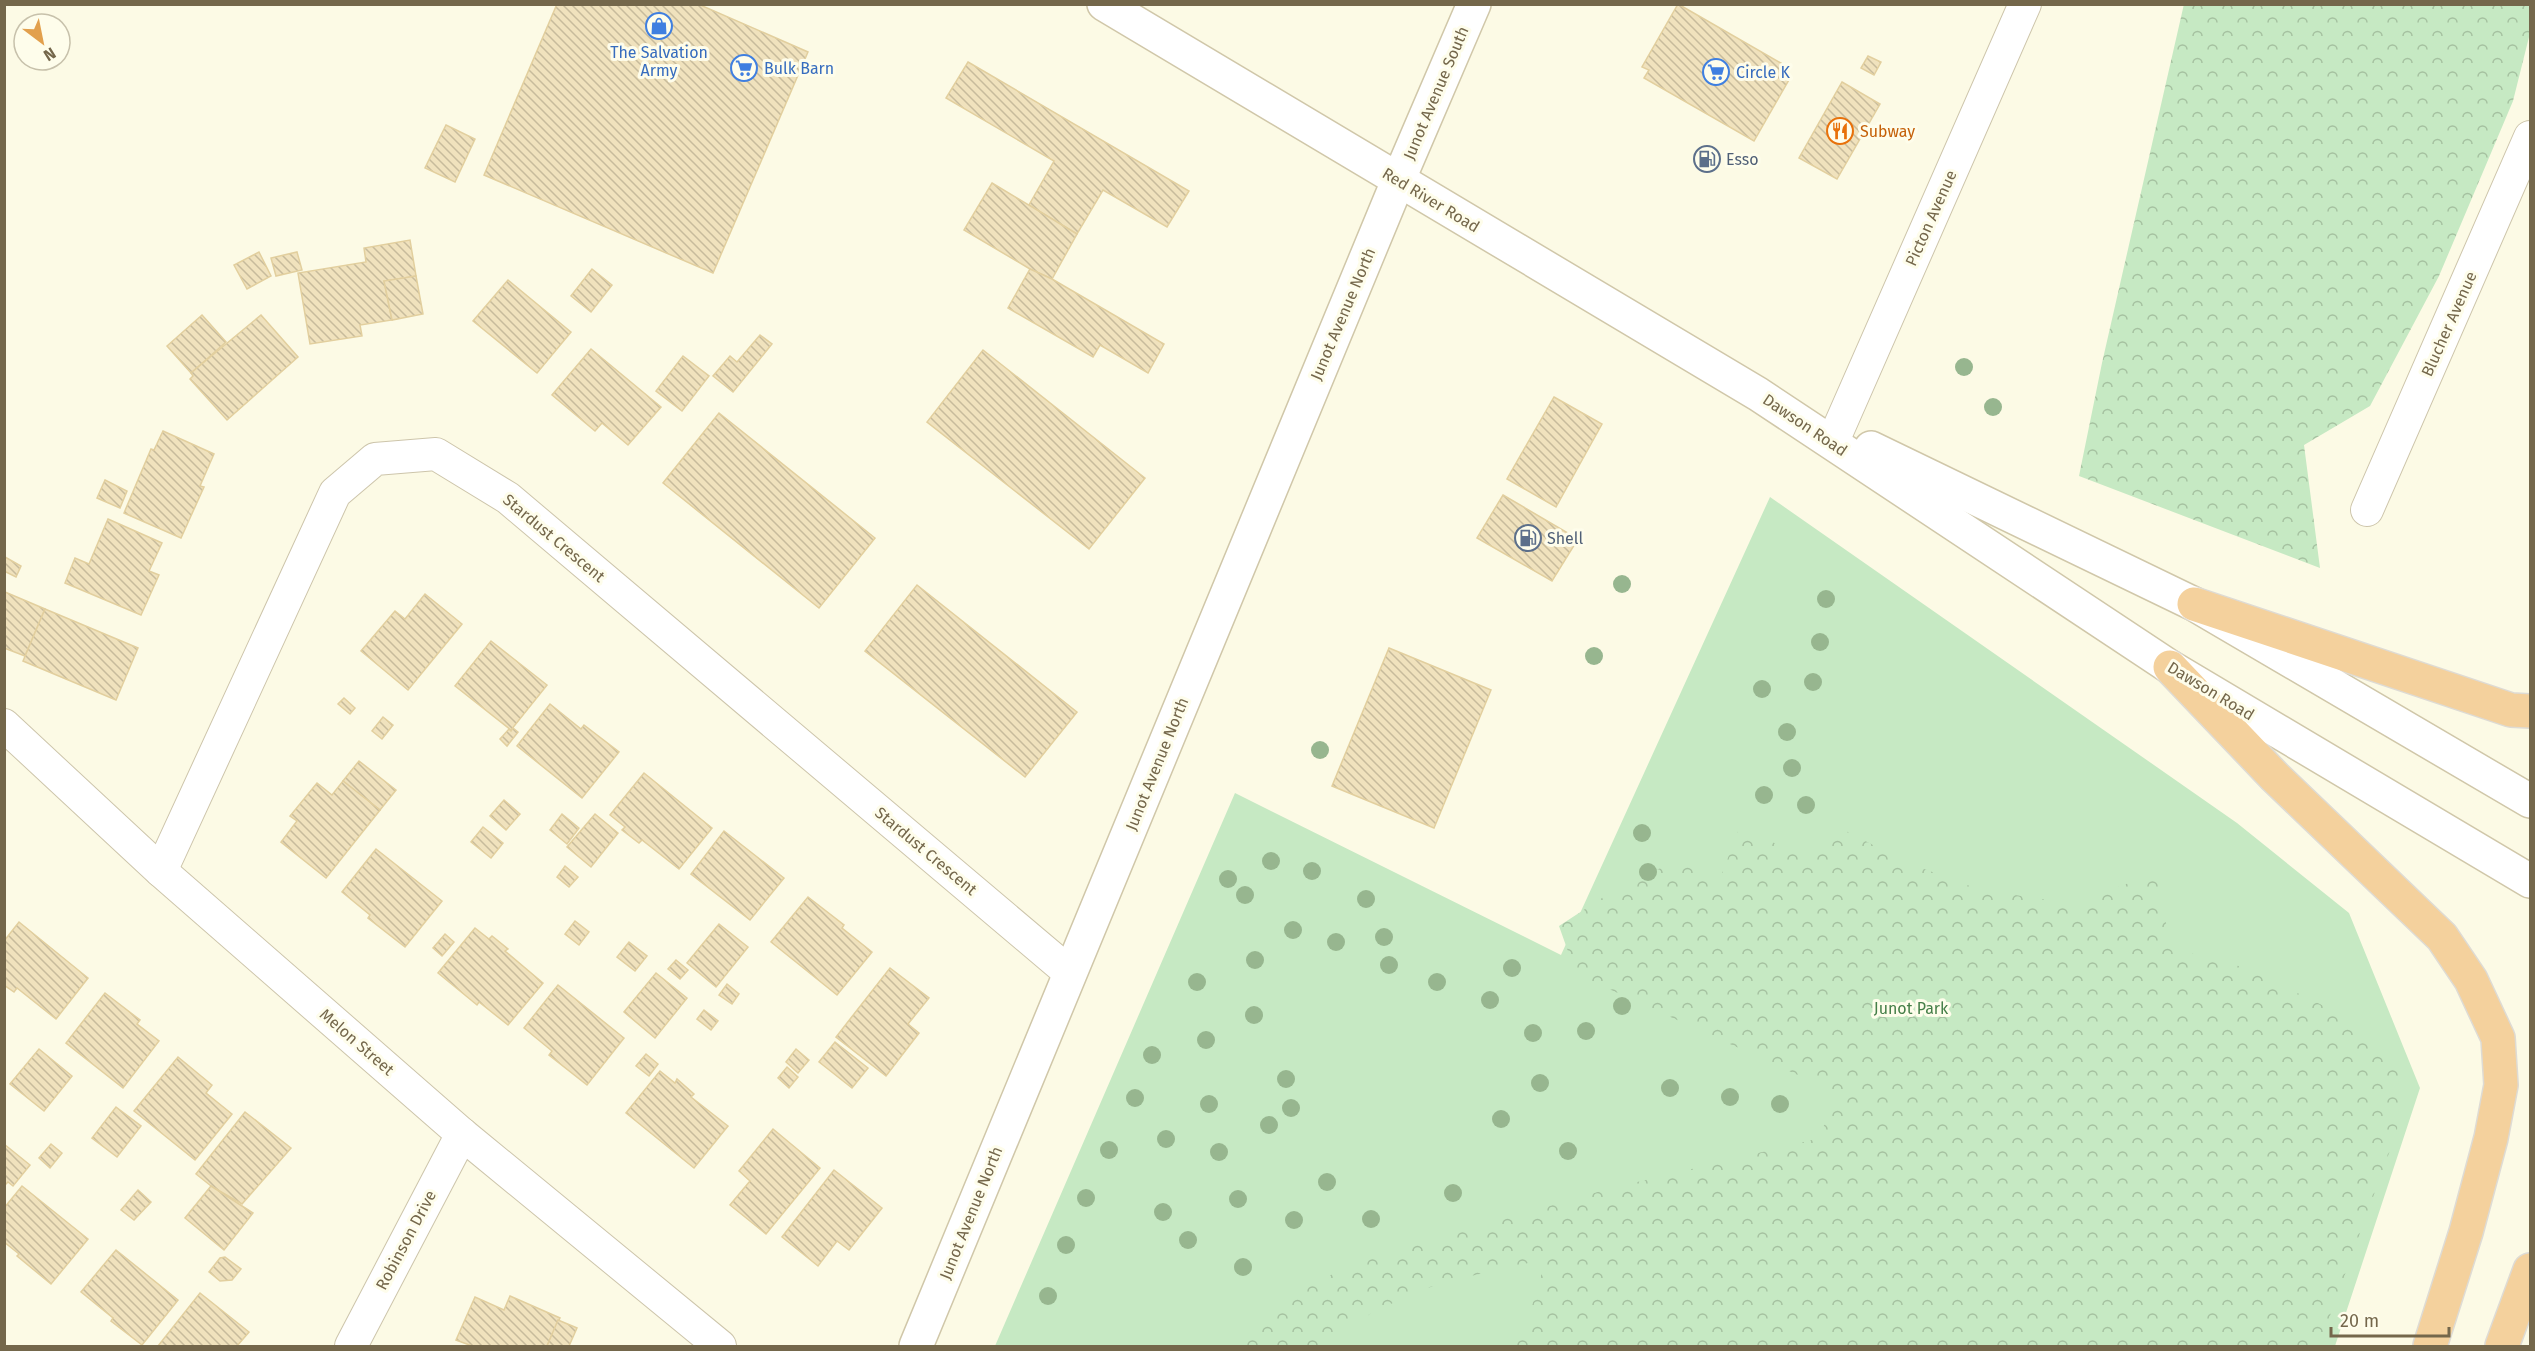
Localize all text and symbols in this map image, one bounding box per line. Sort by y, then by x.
shop icon: The Salvation Army [644,11,674,41]
north arrow [12,12,72,72]
street label: Junot Avenue South [1399,24,1473,162]
text: N [40,43,59,65]
place label: The Salvation Army [610,43,708,80]
supermarket icon: Bulk Barn [729,53,759,83]
supermarket icon: Circle K [1701,57,1731,87]
place label: Bulk Barn [764,59,834,78]
place label: Circle K [1736,63,1790,82]
restaurant icon: Subway [1825,116,1855,146]
place label: Subway [1860,122,1915,141]
fuel station icon: Esso [1692,144,1722,174]
place label: Esso [1726,150,1759,169]
street label: Red River Road [1379,164,1483,236]
street label: Picton Avenue [1901,167,1961,269]
street label: Junot Avenue North [1307,245,1379,383]
street label: Blucher Avenue [2417,269,2481,379]
street label: Dawson Road [1759,390,1851,460]
street label: Stardust Crescent [499,490,609,586]
fuel station icon: Shell [1513,523,1543,553]
place label: Shell [1547,529,1584,548]
street label: Dawson Road [2164,658,2258,724]
street label: Junot Avenue North [1122,695,1192,833]
street label: Stardust Crescent [871,803,981,899]
park label: Junot Park [1874,999,1949,1018]
street label: Melon Street [316,1005,398,1080]
street label: Junot Avenue North [936,1144,1006,1282]
street label: Robinson Drive [372,1187,440,1293]
scale bar [2331,1300,2450,1338]
text: 20 m [2340,1310,2379,1332]

